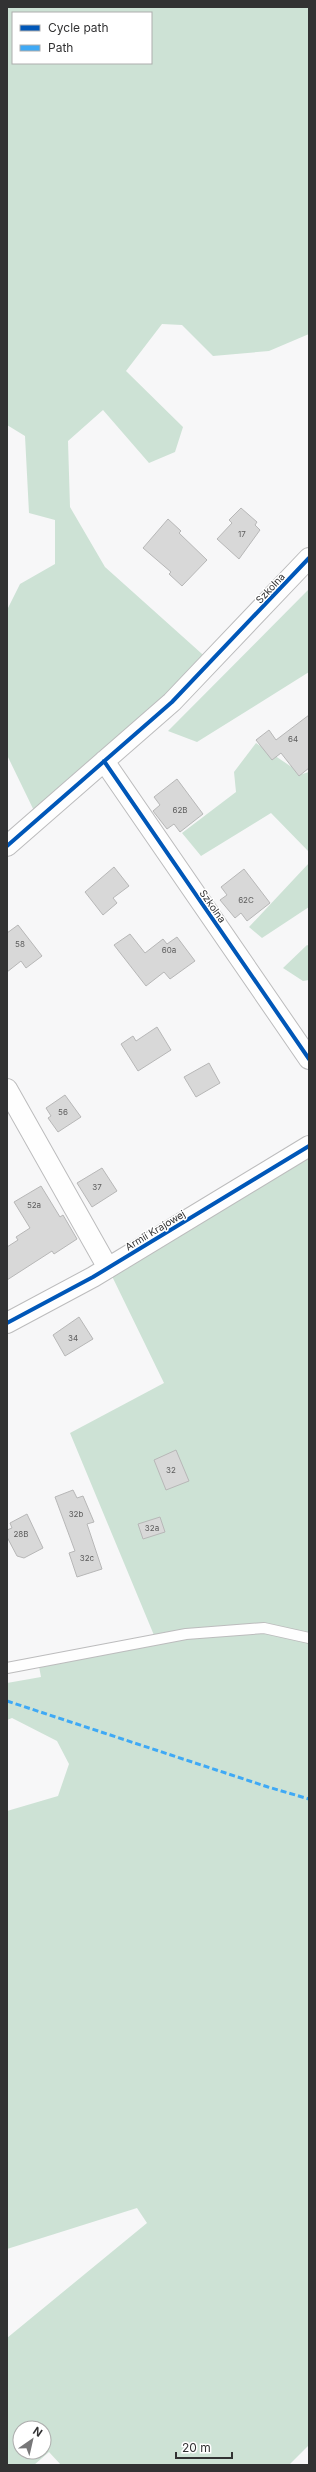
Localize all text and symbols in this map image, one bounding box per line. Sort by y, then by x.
legend [12,12,152,64]
text: Cycle path [48,20,109,35]
text: Path [48,40,73,55]
house number: 17 [238,529,246,539]
street label: Szkolna [253,570,287,606]
house number: 64 [288,734,298,744]
house number: 62B [172,805,188,815]
street label: Szkolna [197,887,229,925]
house number: 62C [238,895,254,905]
house number: 58 [15,939,25,949]
house number: 60a [162,945,176,955]
house number: 56 [58,1107,68,1117]
house number: 37 [92,1182,102,1192]
house number: 52a [27,1200,41,1210]
street label: Armii Krajowej [123,1207,187,1253]
house number: 34 [68,1333,78,1343]
house number: 32 [166,1465,176,1475]
house number: 32b [69,1509,83,1519]
house number: 32a [145,1523,159,1533]
house number: 28B [13,1529,29,1539]
house number: 32c [80,1553,95,1563]
north arrow [12,2420,52,2460]
text: N [30,2424,45,2440]
scale bar [176,2434,232,2460]
text: 20 m [182,2440,211,2455]

